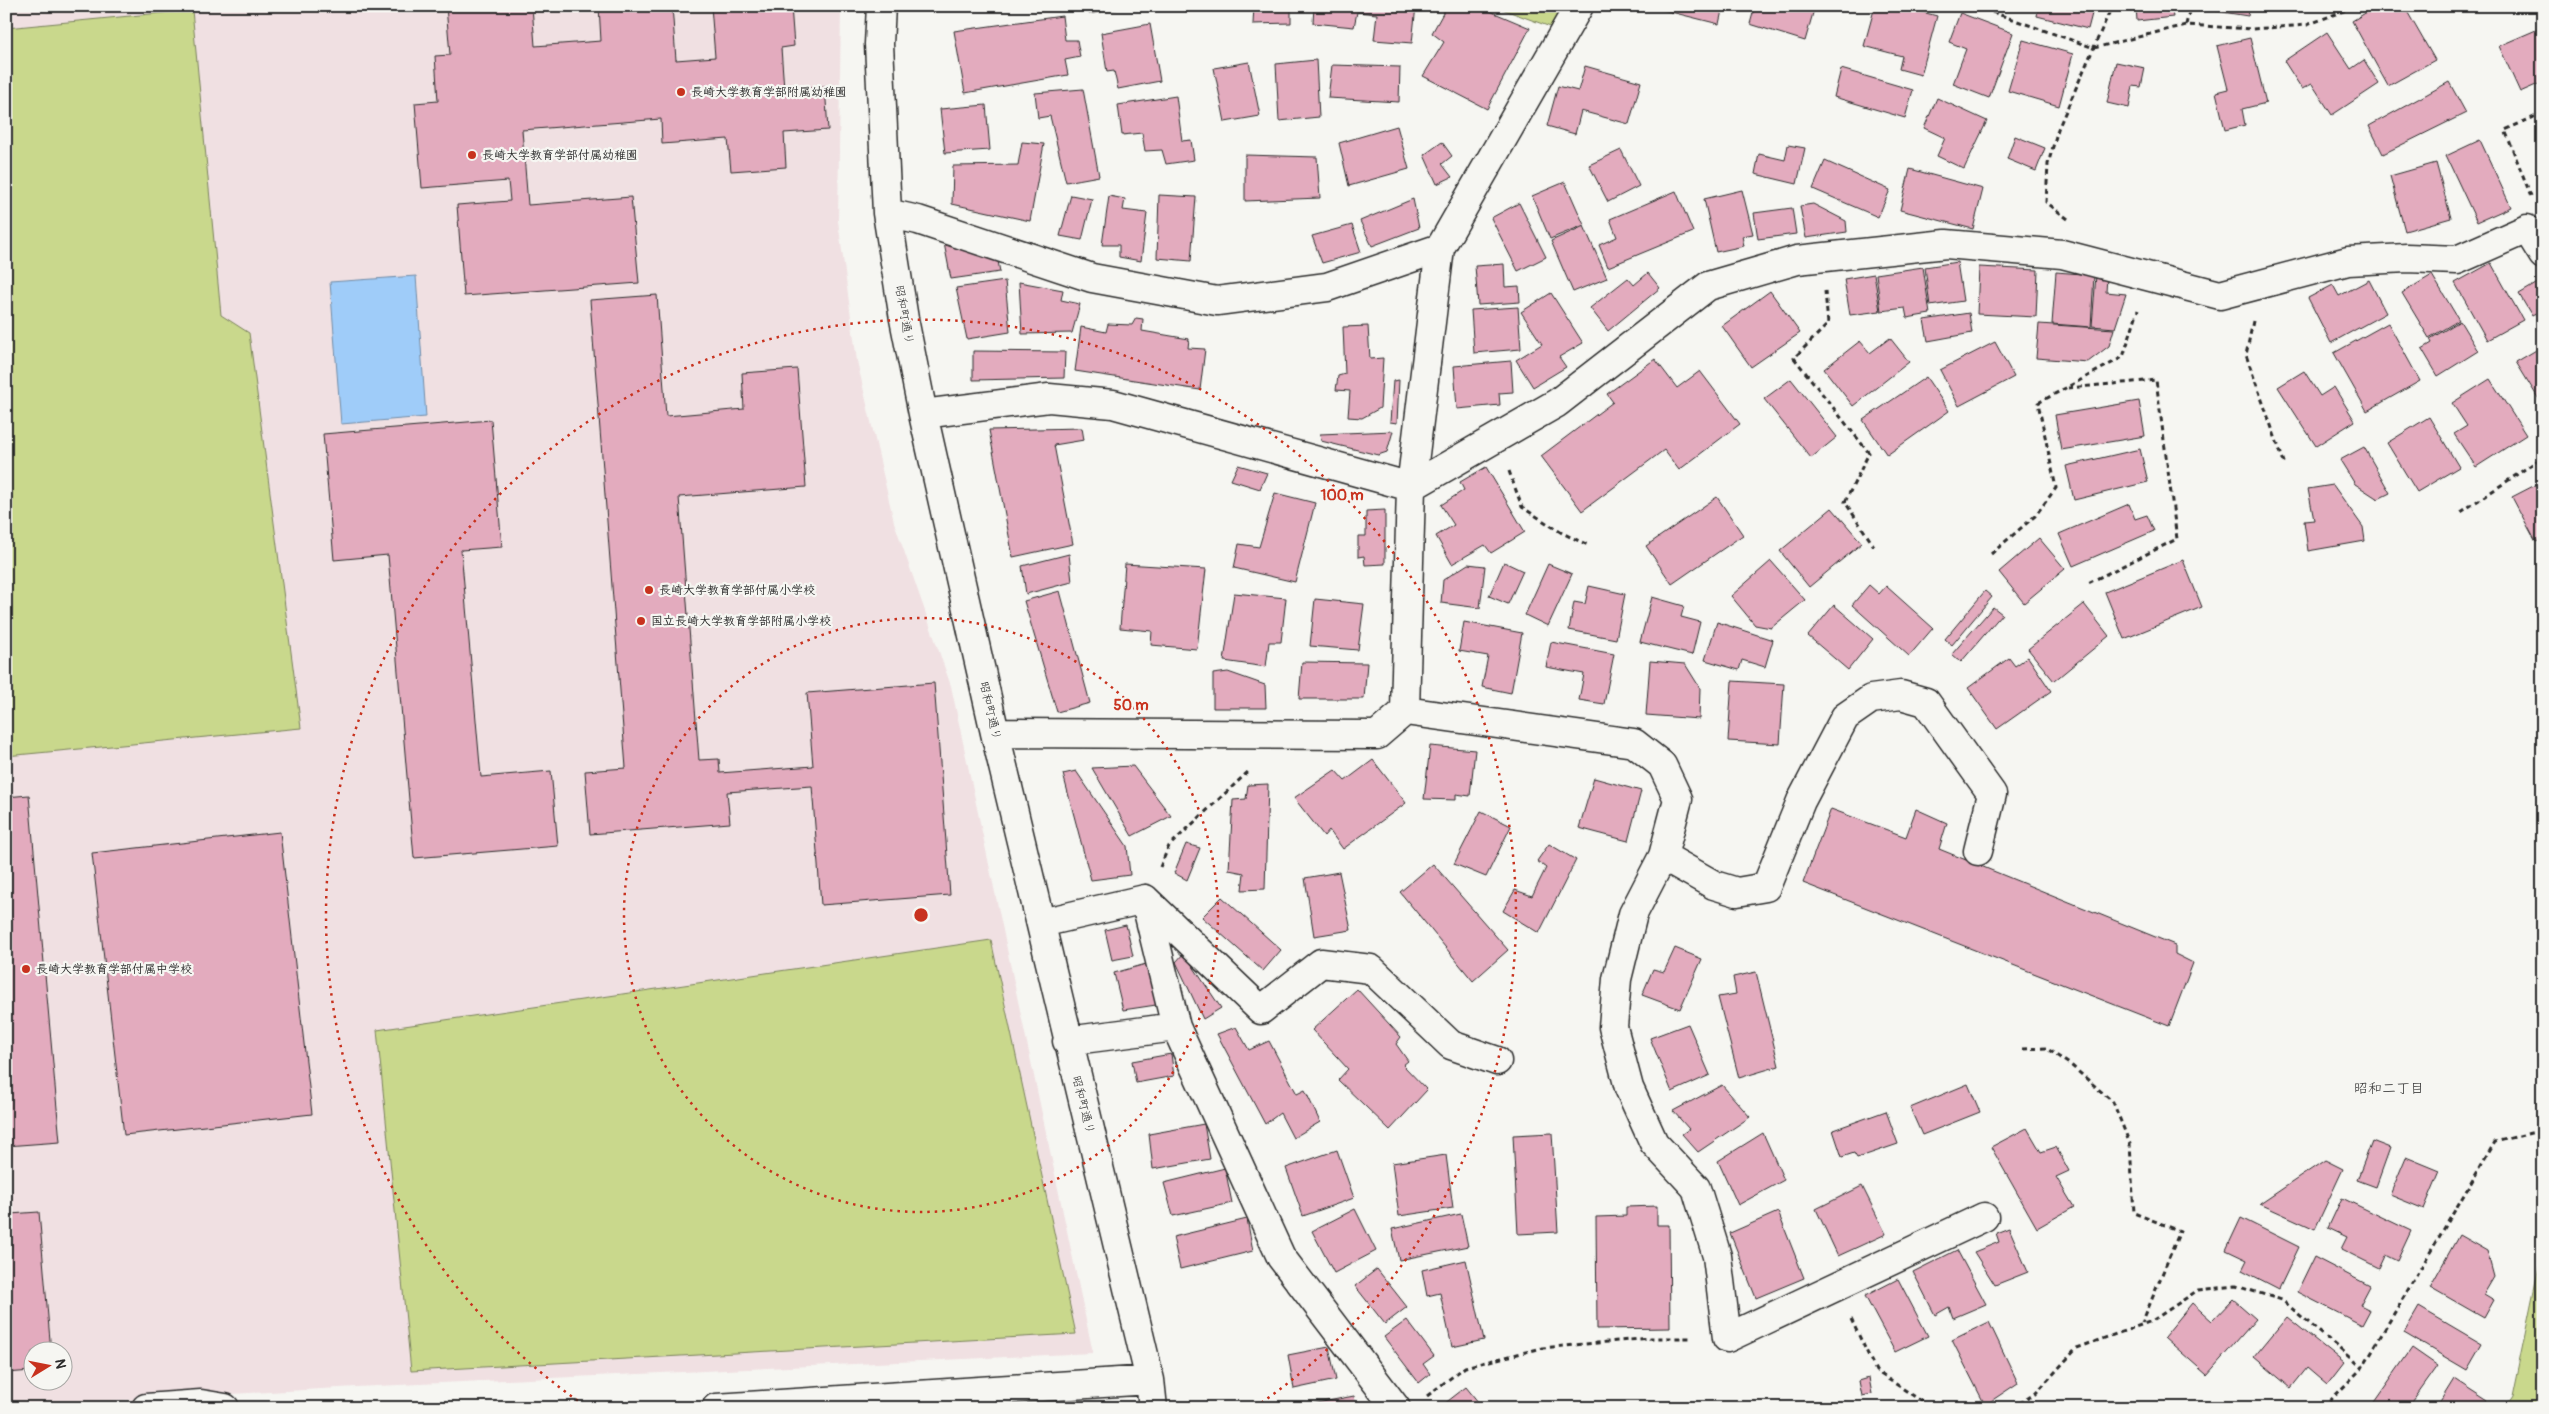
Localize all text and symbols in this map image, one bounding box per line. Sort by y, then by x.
place label: 長崎大学教育学部附属幼稚園 [691,85,847,100]
marker: 長崎大学教育学部附属幼稚園 [675,86,687,98]
place label: 長崎大学教育学部付属幼稚園 [482,148,638,163]
marker: 長崎大学教育学部付属幼稚園 [466,149,478,161]
street label: 昭和町通り [891,284,917,346]
text: 100 m [1321,486,1363,505]
place label: 長崎大学教育学部付属小学校 [659,583,815,598]
marker: 長崎大学教育学部付属小学校 [643,584,655,596]
place label: 国立長崎大学教育学部附属小学校 [651,614,831,629]
marker: 国立長崎大学教育学部附属小学校 [635,615,647,627]
street label: 昭和町通り [976,680,1004,742]
text: 50 m [1114,696,1148,715]
centre of rings [912,906,930,924]
place label: 長崎大学教育学部付属中学校 [36,962,192,977]
marker: 長崎大学教育学部付属中学校 [20,963,32,975]
street label: 昭和町通り [1068,1074,1098,1136]
district label: 昭和二丁目 [2354,1080,2424,1097]
north arrow [22,1342,72,1392]
text: N [51,1358,70,1370]

